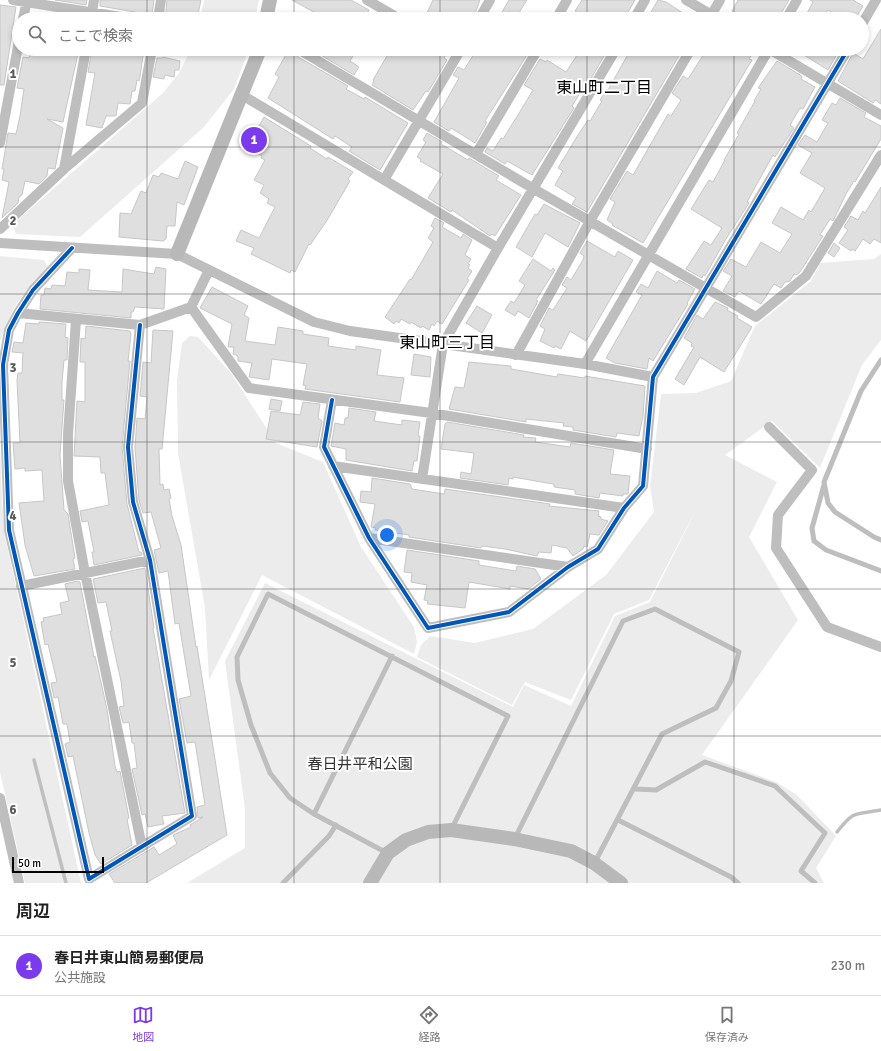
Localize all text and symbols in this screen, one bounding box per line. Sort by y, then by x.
search box [12,12,869,56]
icon: search [26,23,48,45]
text: ここで検索 [58,27,133,45]
text: 1 [9,66,17,82]
district label: 東山町二丁目 [556,78,652,98]
pin: 1 [241,125,267,155]
text: 2 [9,213,17,229]
district label: 東山町三丁目 [399,333,495,353]
text: 3 [9,360,17,376]
text: 4 [9,508,17,524]
your location [377,525,397,545]
text: 5 [9,655,17,671]
park label: 春日井平和公園 [307,755,413,773]
text: 6 [9,802,17,818]
scale bar [12,855,104,874]
text: 50 m [18,857,41,870]
text: 周辺 [16,901,50,922]
text: 春日井東山簡易郵便局 [54,949,204,967]
text: 1 [25,958,33,974]
text: 230 m [831,958,865,974]
text: 公共施設 [54,970,106,986]
tab: 地図 [132,1004,154,1044]
tab: 経路 [418,1004,440,1044]
tab: 保存済み [705,1004,749,1044]

